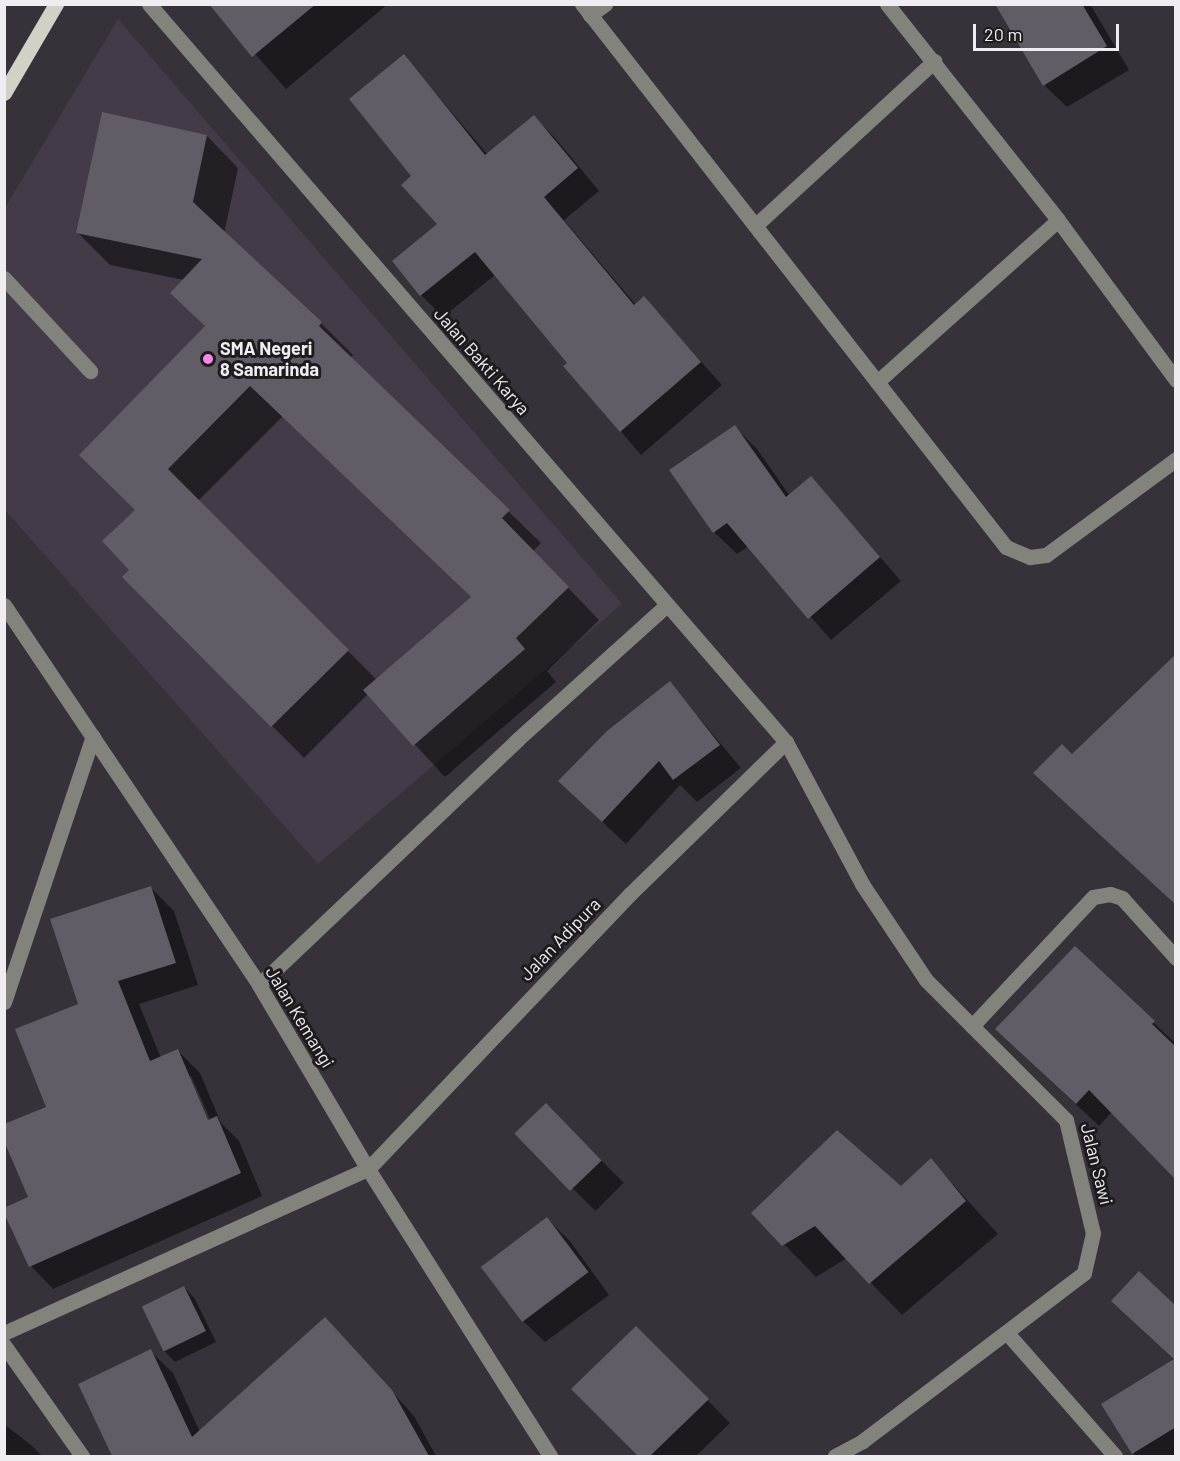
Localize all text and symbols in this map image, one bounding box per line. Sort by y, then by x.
scale bar [976,12,1122,50]
text: 20 m [984,23,1022,45]
street label: Jalan Bakti Karya [430,303,534,419]
place label: SMA Negeri 8 Samarinda [220,338,319,380]
marker: SMA Negeri 8 Samarinda [201,352,215,366]
street label: Jalan Adipura [515,893,605,985]
street label: Jalan Kemangi [261,962,339,1072]
street label: Jalan Sawi [1076,1121,1118,1207]

